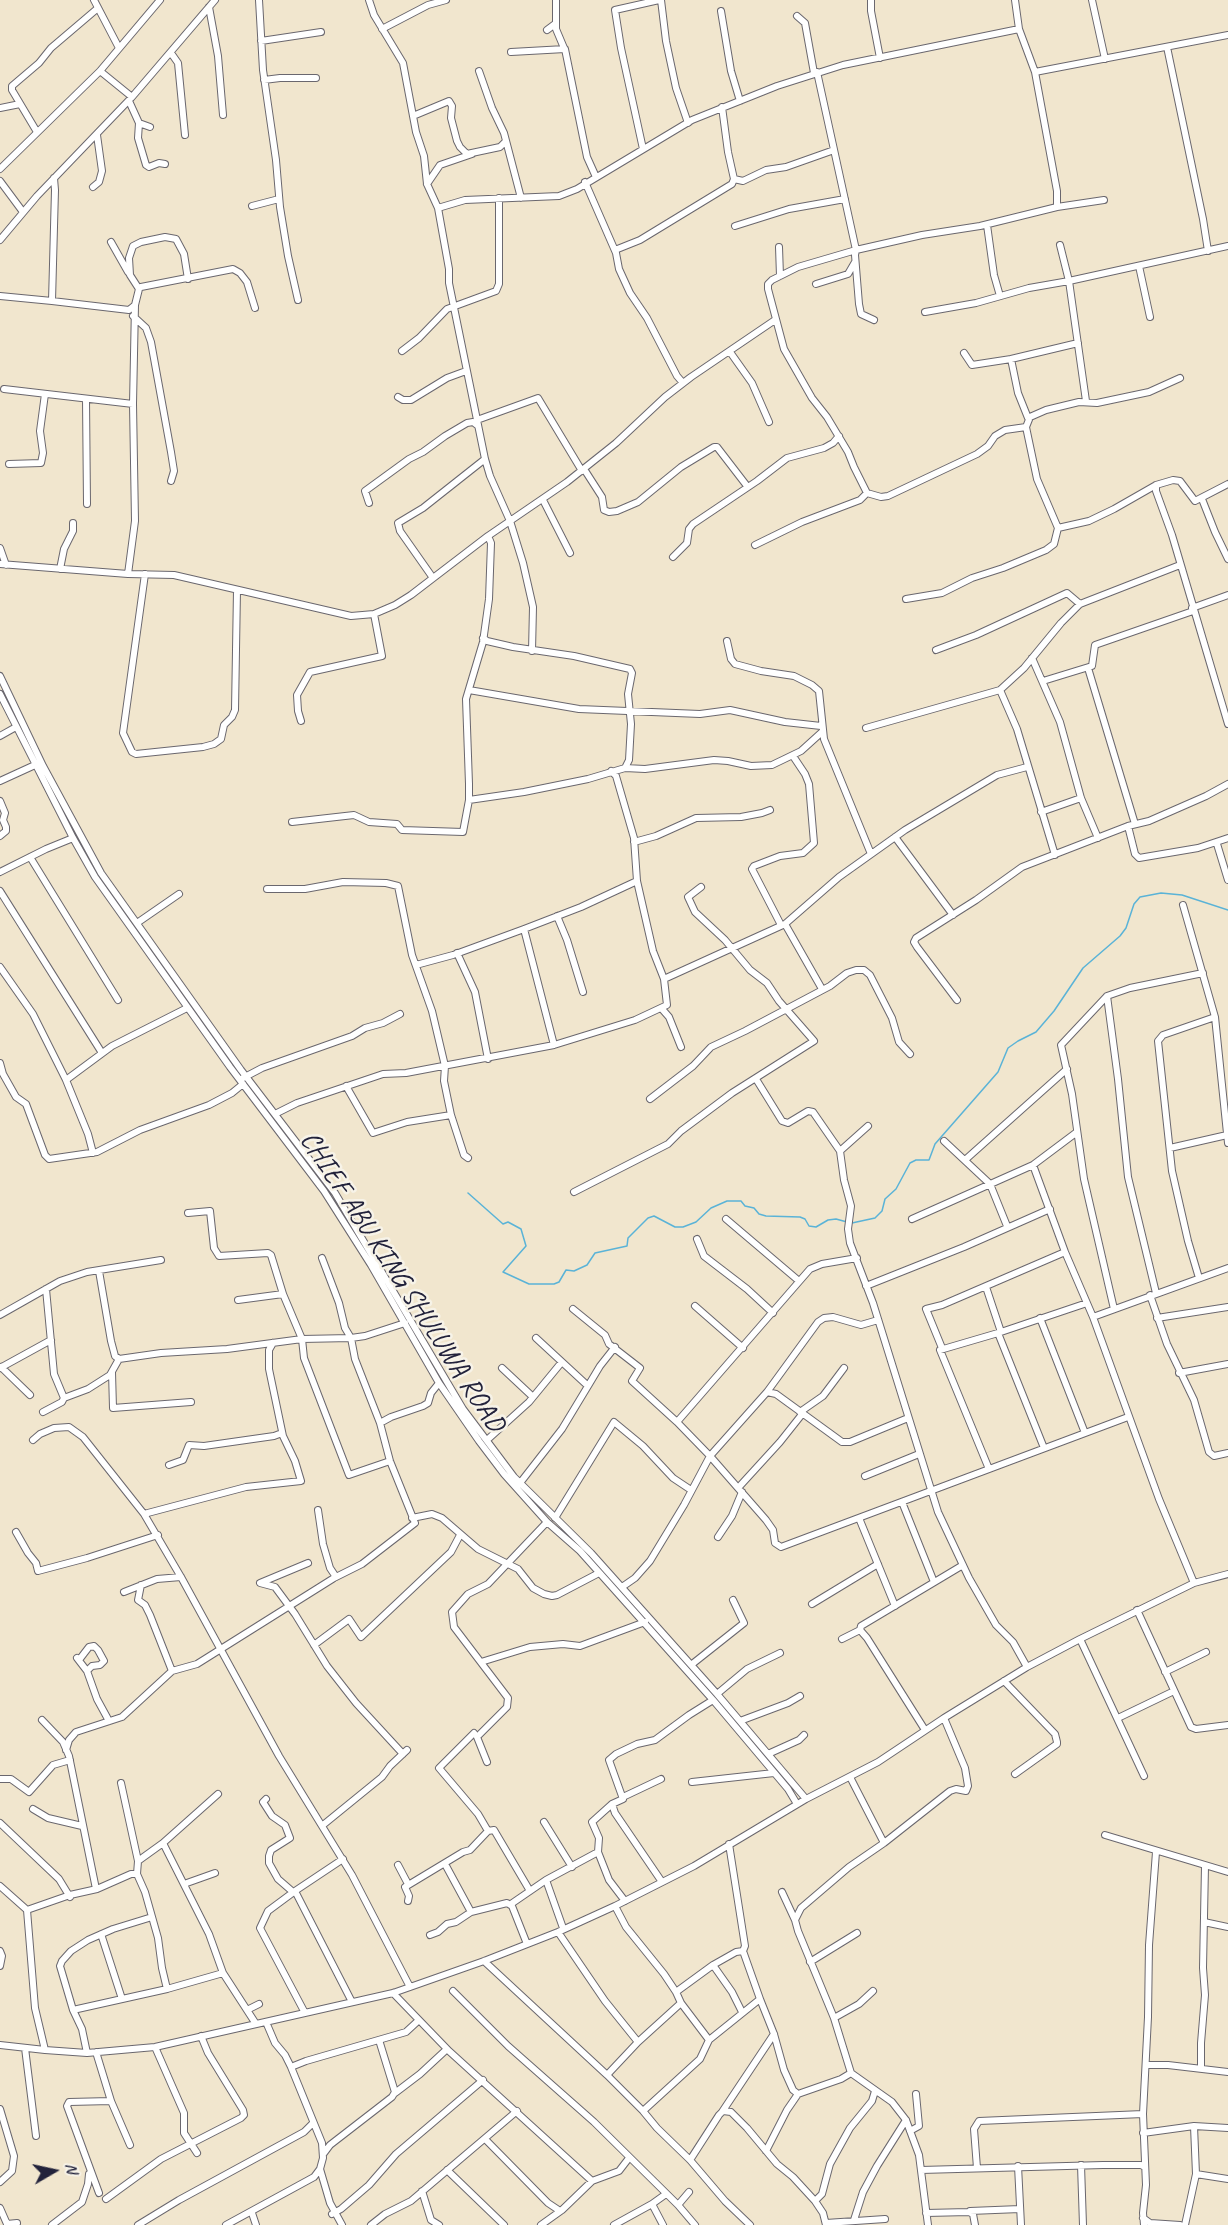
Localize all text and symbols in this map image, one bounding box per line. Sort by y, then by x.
street label: CHIEF ABU KING SHULUWA ROAD [292,1125,512,1439]
north arrow [24,2141,84,2201]
text: N [61,2162,82,2175]

